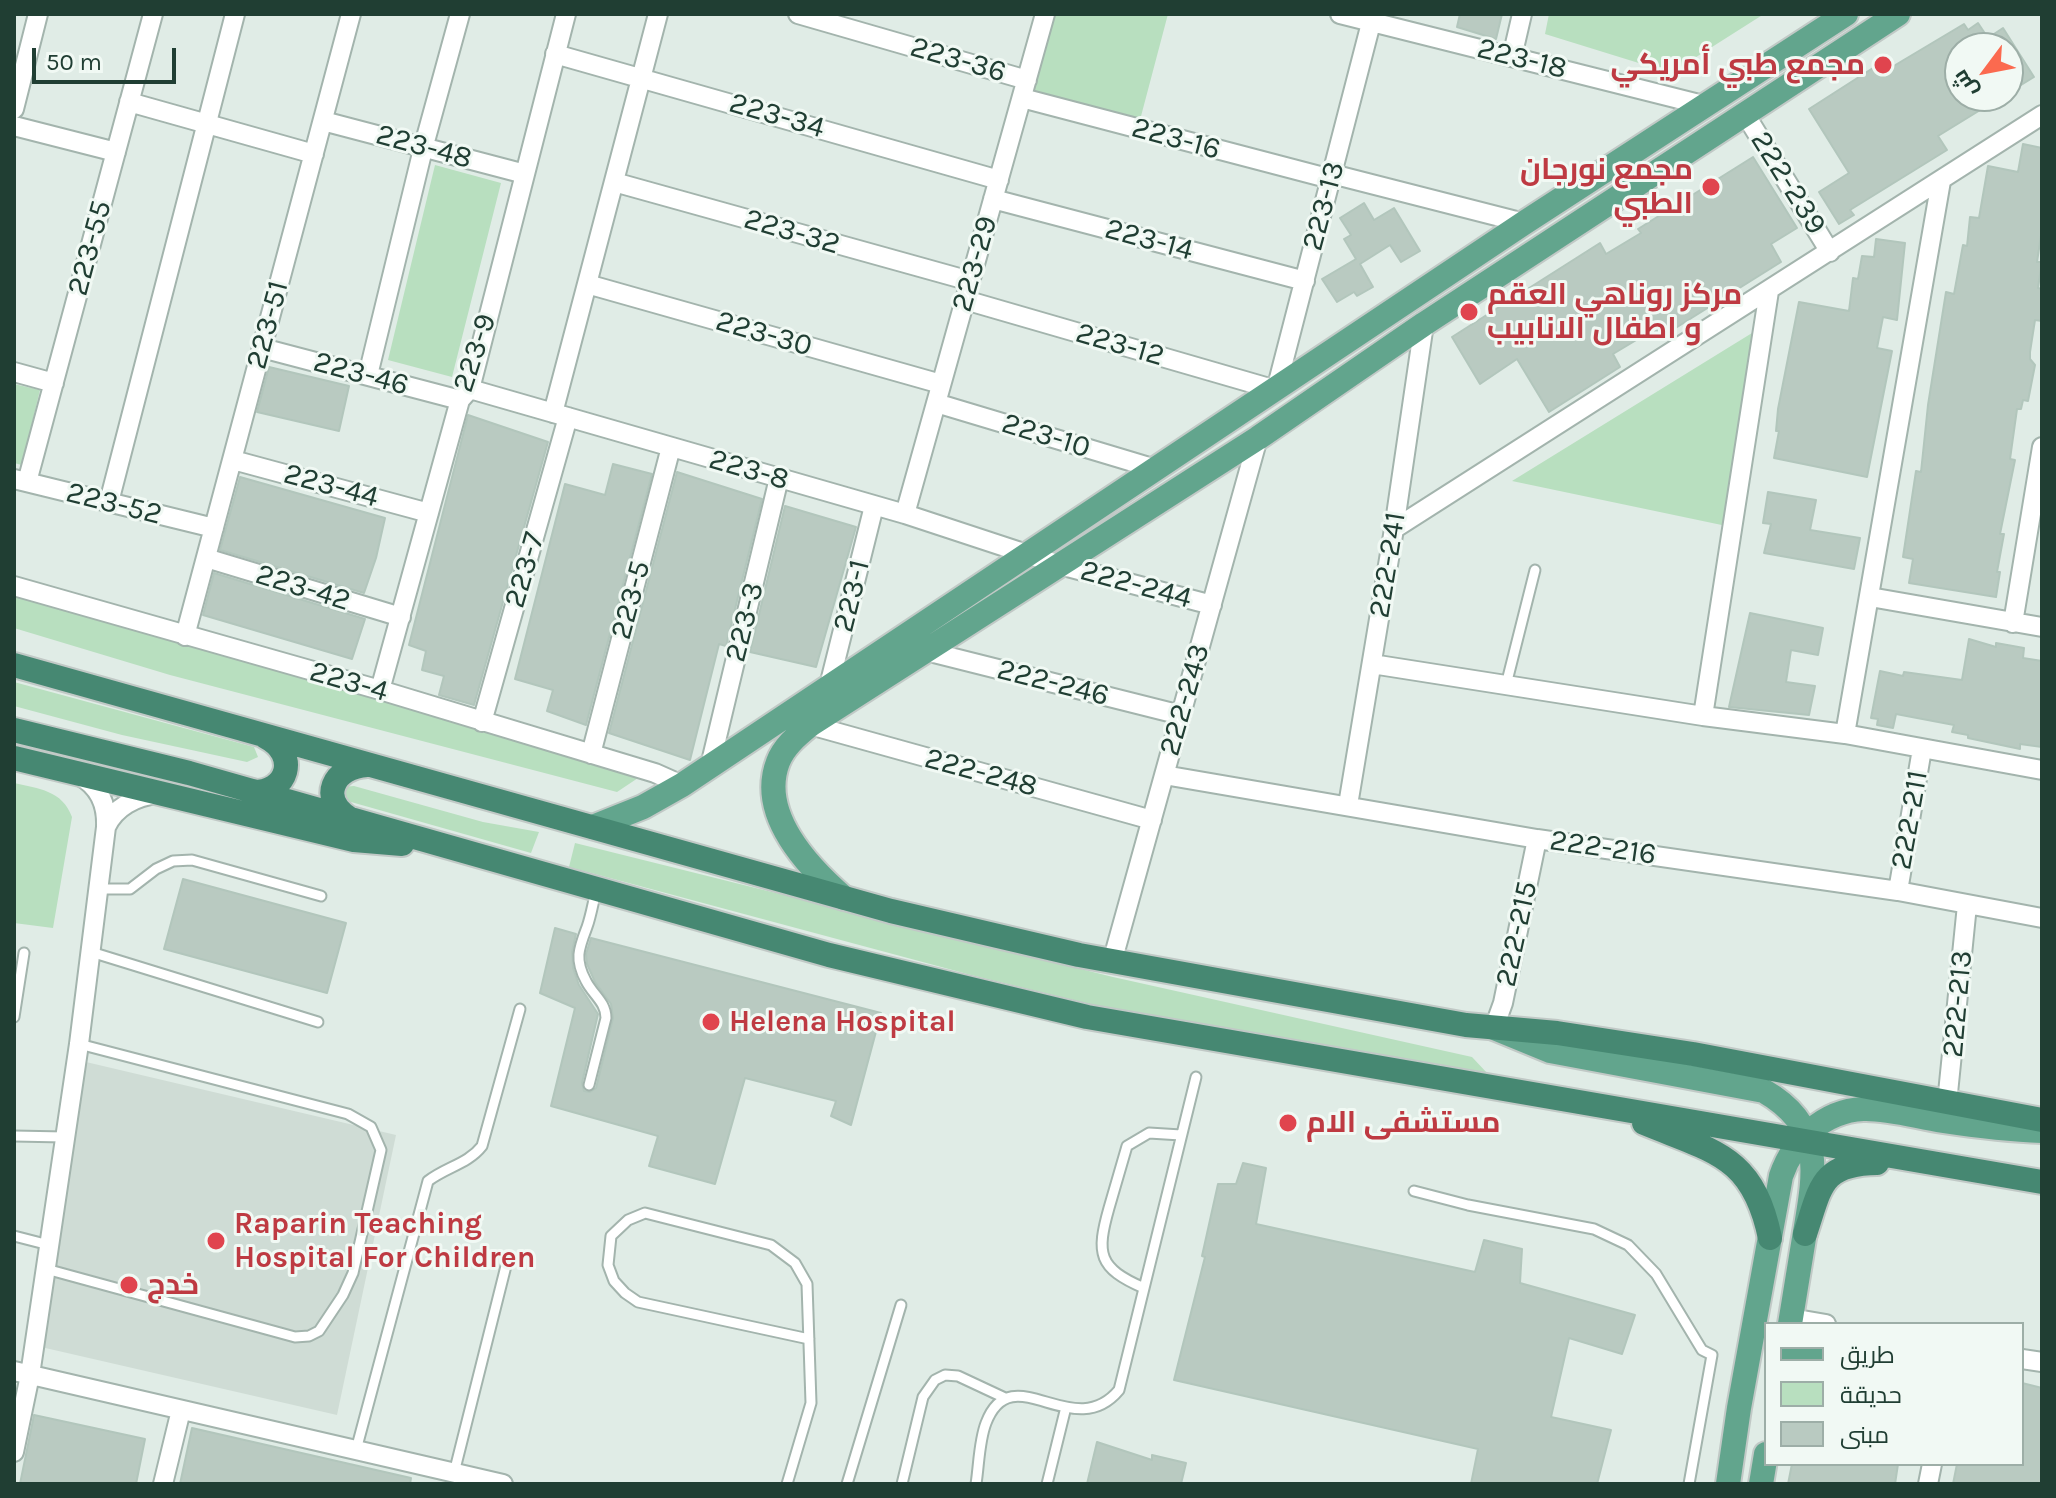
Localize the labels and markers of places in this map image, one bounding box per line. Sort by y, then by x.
place label: مجمع طبي أمریکي [1610,47,1865,83]
marker: مجمع طبي أمریکي [1872,54,1894,76]
place label: مجمع نورجان الطبي [1520,152,1693,222]
marker: مجمع نورجان الطبي [1700,176,1722,198]
place label: مركز روناهي العقم و اطفال الانابيب [1487,277,1742,348]
marker: مركز روناهي العقم و اطفال الانابيب [1458,301,1480,323]
place label: Helena Hospital [729,1004,956,1040]
marker: Helena Hospital [700,1011,722,1033]
place label: مستشفى الام [1306,1105,1501,1141]
marker: مستشفى الام [1277,1112,1299,1134]
place label: Raparin Teaching Hospital For Children [234,1206,535,1276]
marker: Raparin Teaching Hospital For Children [205,1230,227,1252]
place label: خدج [147,1267,199,1303]
marker: خدج [118,1274,140,1296]

